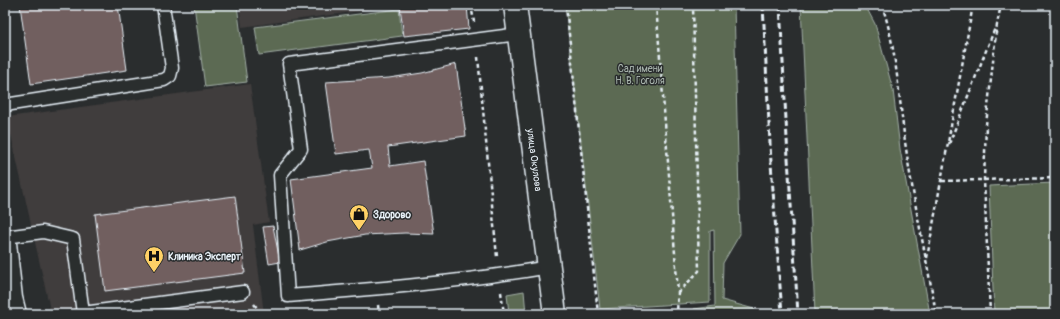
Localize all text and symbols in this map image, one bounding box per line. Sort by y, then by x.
park label: Сад имени Н. В. Гоголя [615,63,665,87]
street label: улица Окулова [524,127,544,192]
shop icon: Здорово [348,203,370,231]
place label: Здорово [373,209,411,221]
hospital icon: Клиника Эксперт [143,245,165,273]
place label: Клиника Эксперт [168,251,242,263]

